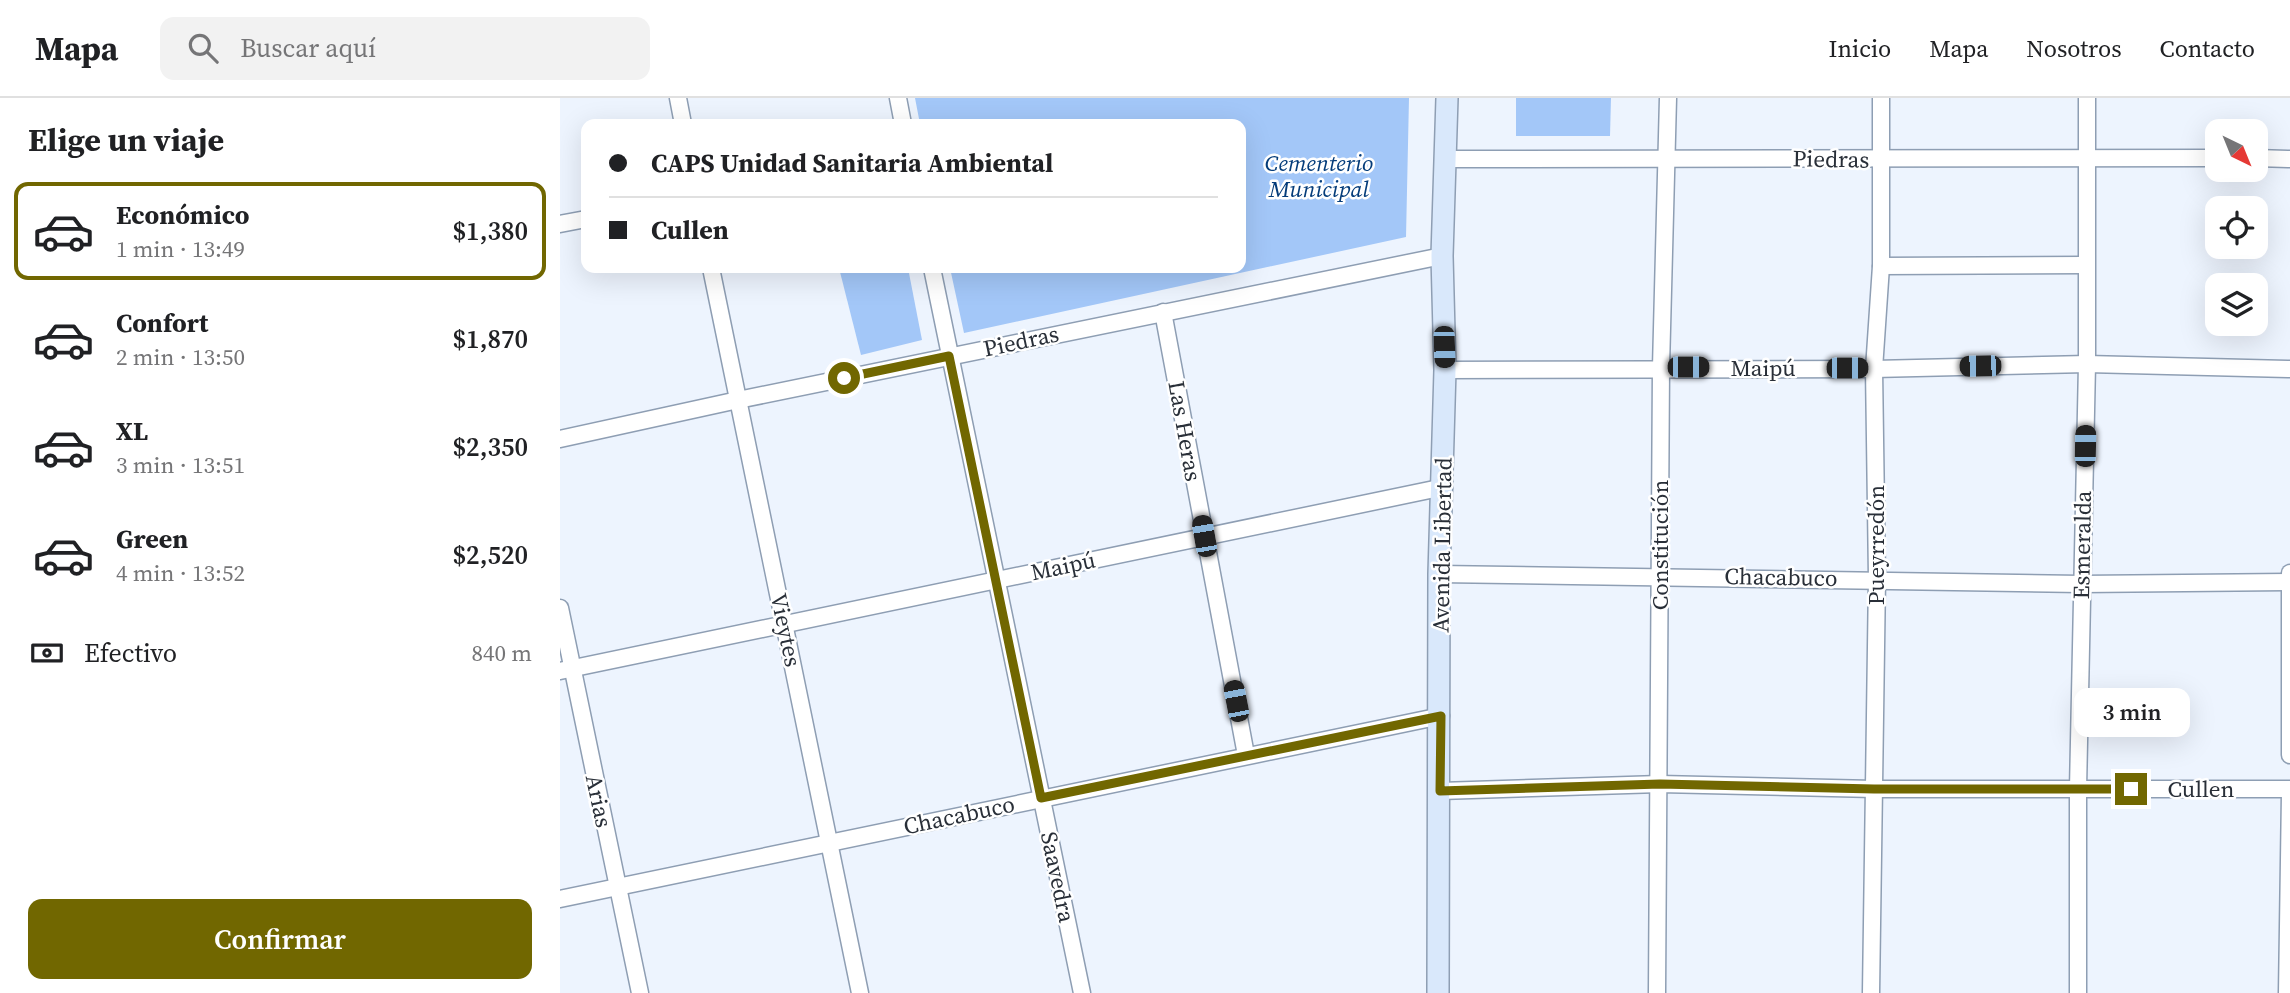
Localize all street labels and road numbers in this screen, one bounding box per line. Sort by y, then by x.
street label: Piedras [1792,142,1870,176]
street label: Piedras [980,317,1062,365]
street label: Maipú [1730,352,1796,384]
street label: Las Heras [1160,378,1210,484]
street label: Avenida Libertad [1424,457,1460,633]
street label: Constitución [1644,480,1676,610]
street label: Pueyrredón [1860,485,1892,605]
street label: Esmeralda [2065,490,2099,600]
street label: Maipú [1028,544,1098,588]
street label: Chacabuco [1724,560,1838,594]
street label: Vieytes [763,590,809,670]
street label: Arias [578,771,620,831]
street label: Cullen [2167,773,2235,805]
street label: Chacabuco [900,788,1018,842]
street label: Saavedra [1033,829,1083,926]

